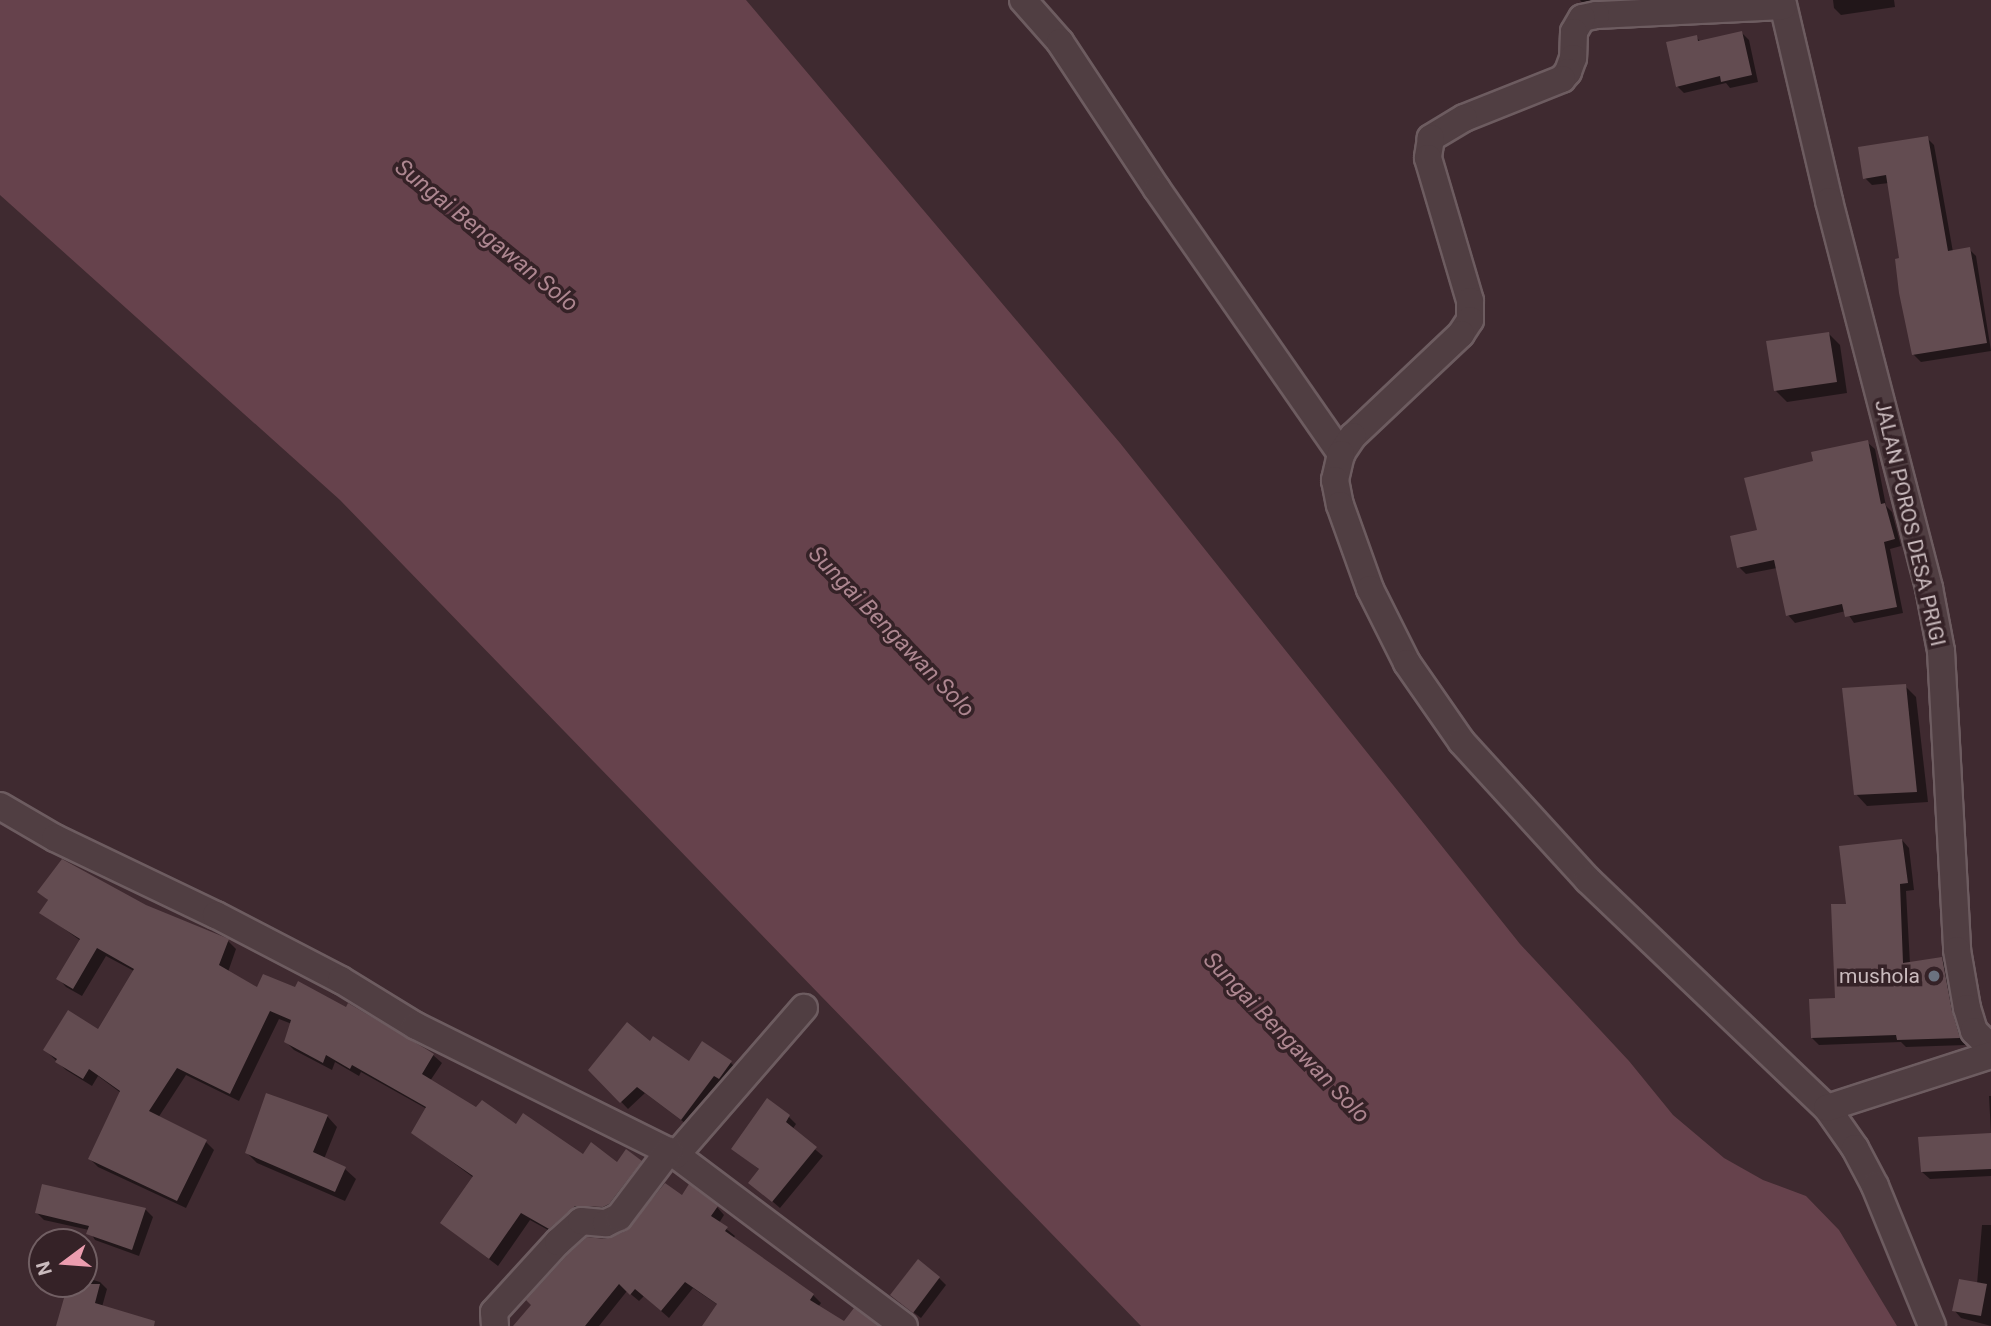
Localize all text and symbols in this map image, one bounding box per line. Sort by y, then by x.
water label: Sungai Bengawan Solo [389,154,583,318]
street label: JALAN POROS DESA PRIGI [1869,397,1951,649]
water label: Sungai Bengawan Solo [802,541,980,723]
water label: Sungai Bengawan Solo [1197,947,1375,1129]
place label: mushola [1839,963,1920,989]
marker: mushola [1926,968,1942,984]
north arrow [28,1228,98,1298]
text: N [31,1259,57,1278]

